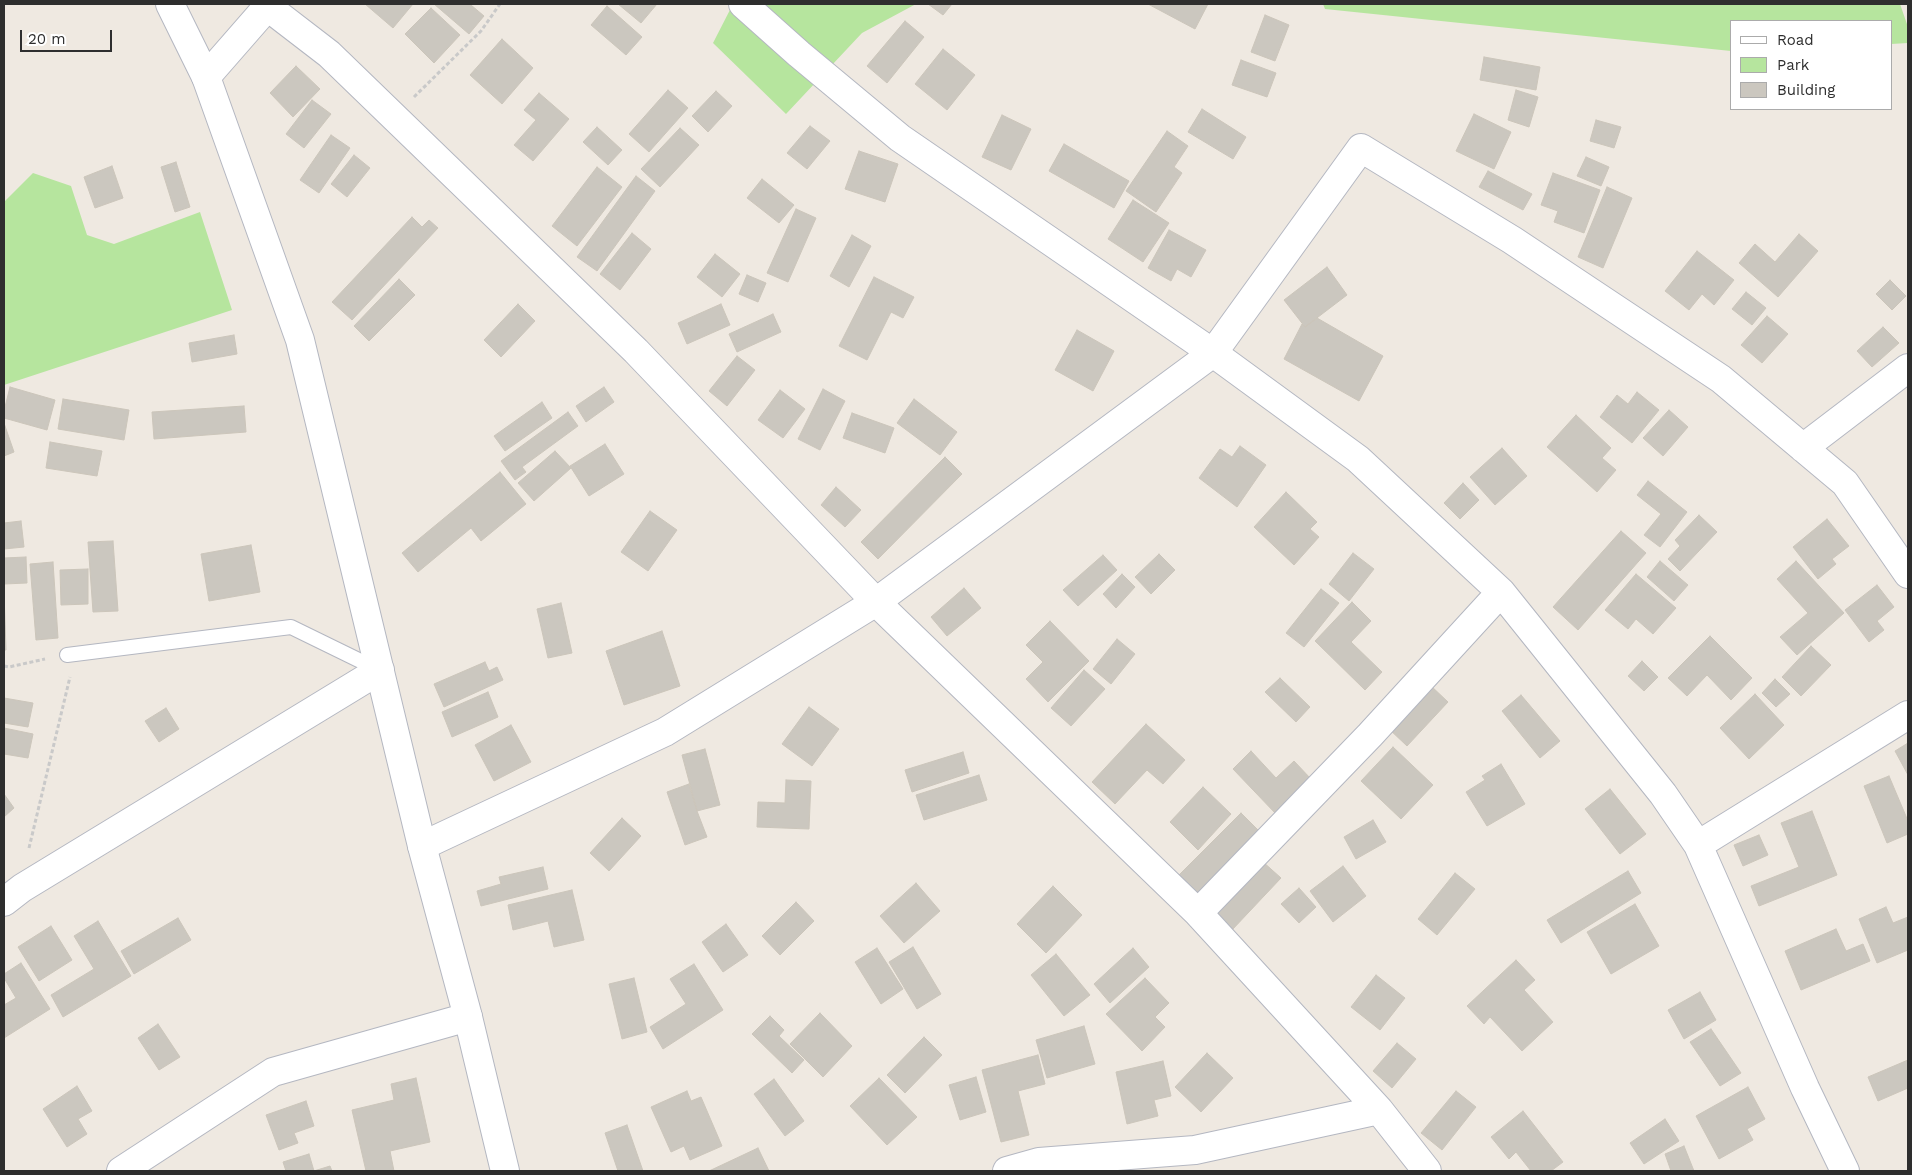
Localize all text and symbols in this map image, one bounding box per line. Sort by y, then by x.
scale bar [22,20,115,52]
legend [1730,20,1892,110]
text: 20 m [28,30,66,48]
text: Road [1777,31,1814,49]
text: Park [1777,56,1809,74]
text: Building [1777,81,1835,99]

